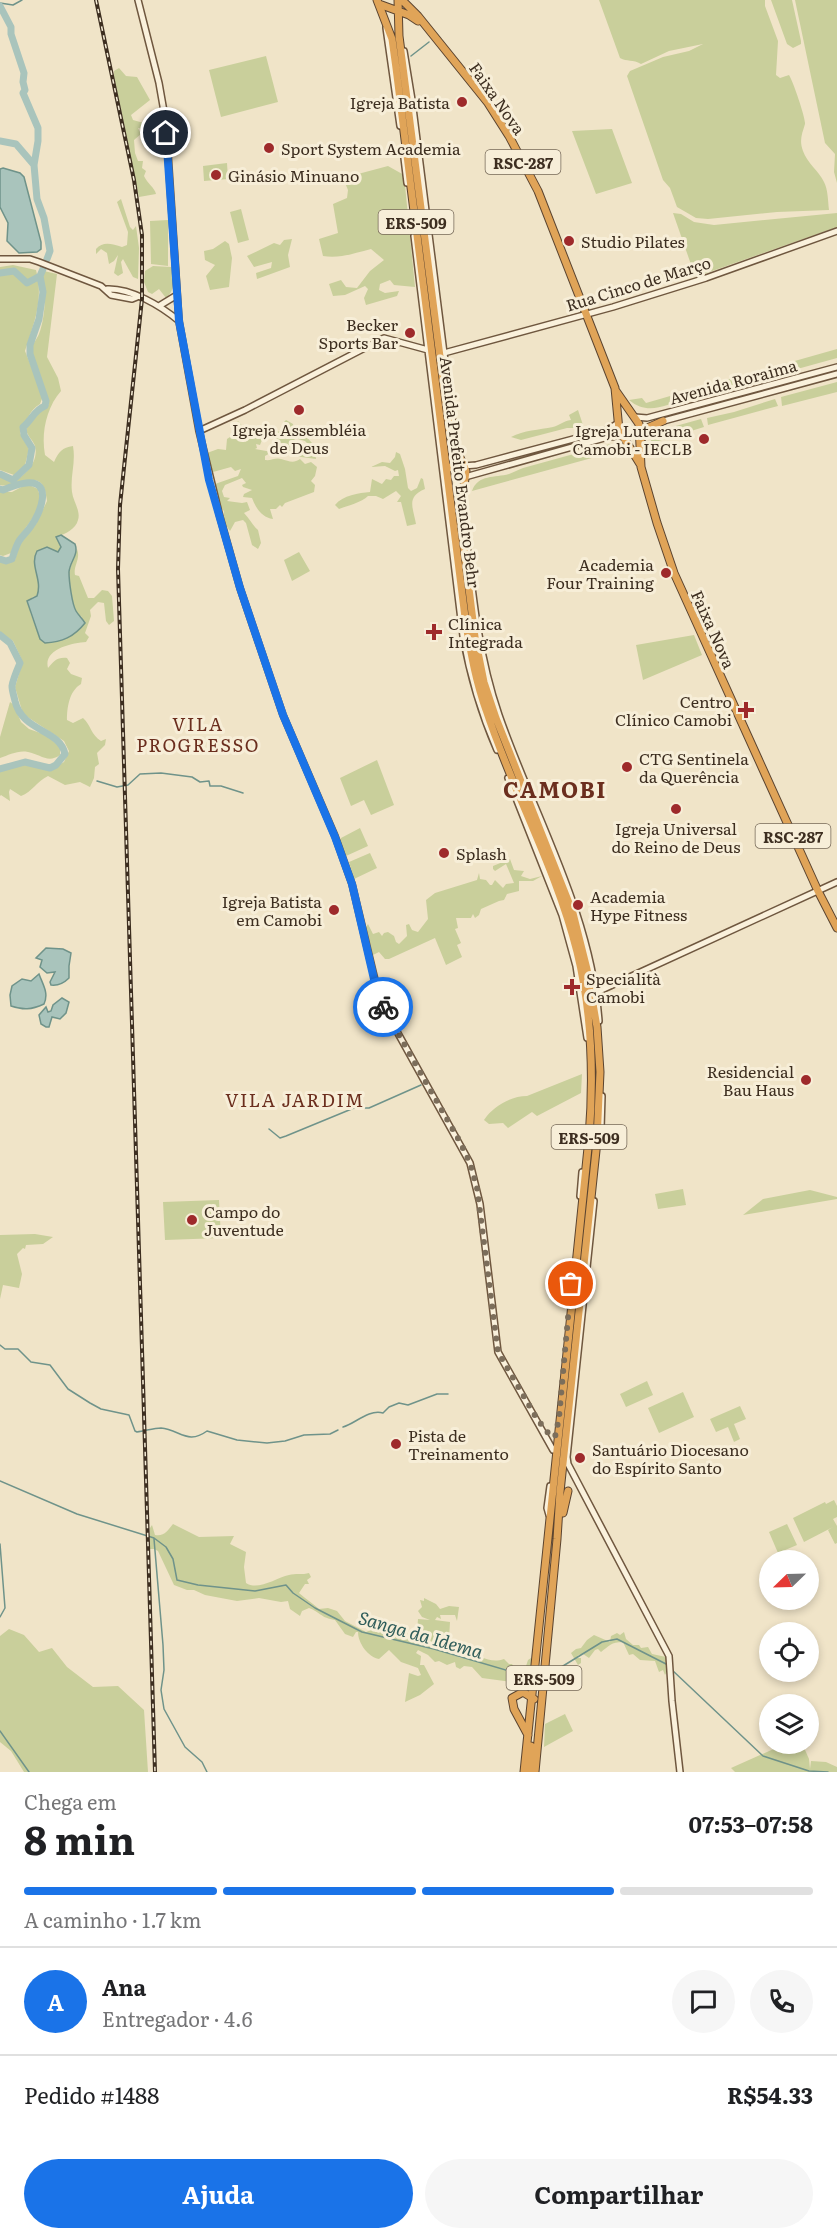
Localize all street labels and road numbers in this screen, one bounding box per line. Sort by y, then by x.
street label: Faixa Nova [464,57,532,139]
road number: RSC-287 [486,150,560,174]
road number: ERS-509 [378,210,454,234]
street label: Rua Cinco de Março [563,250,713,316]
street label: Avenida Roraima [667,352,800,410]
street label: Avenida Prefeito Evandro Behr [435,355,487,589]
street label: Faixa Nova [686,586,742,672]
road number: RSC-287 [756,824,830,848]
road number: ERS-509 [552,1125,626,1149]
road number: ERS-509 [506,1666,582,1690]

